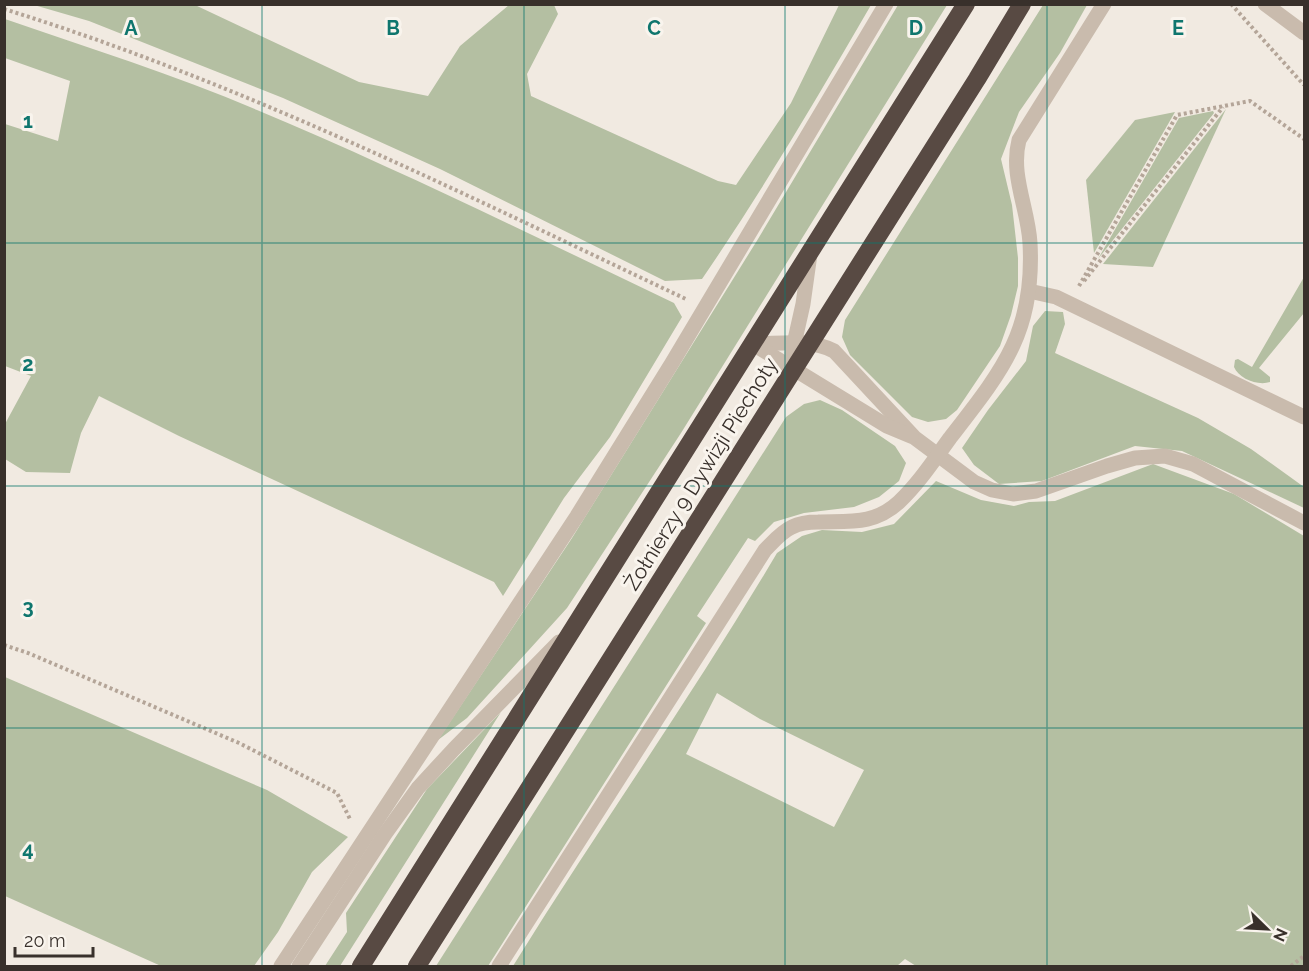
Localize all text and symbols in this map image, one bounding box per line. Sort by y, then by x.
text: A [124,16,138,40]
text: B [386,16,400,40]
text: C [647,16,661,40]
text: D [909,16,923,40]
text: E [1172,16,1184,40]
text: 1 [23,109,33,133]
text: 2 [22,352,34,376]
street label: Żołnierzy 9 Dywizji Piechoty [619,353,783,595]
text: 3 [22,595,34,619]
text: 4 [22,837,34,861]
north arrow [1237,899,1297,959]
scale bar [15,920,93,958]
text: N [1269,925,1291,944]
text: 20 m [24,930,66,951]

